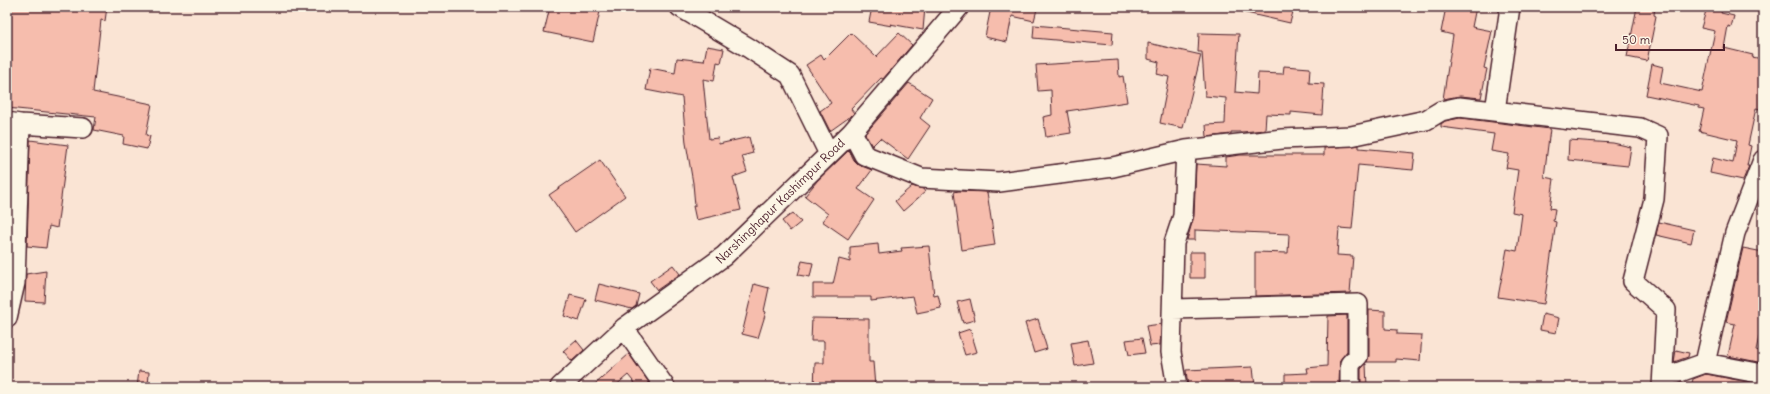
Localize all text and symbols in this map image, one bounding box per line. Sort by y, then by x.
scale bar [1616,26,1724,52]
text: 50 m [1622,32,1651,47]
street label: Narshinghapur Kashimpur Road [712,135,848,267]

